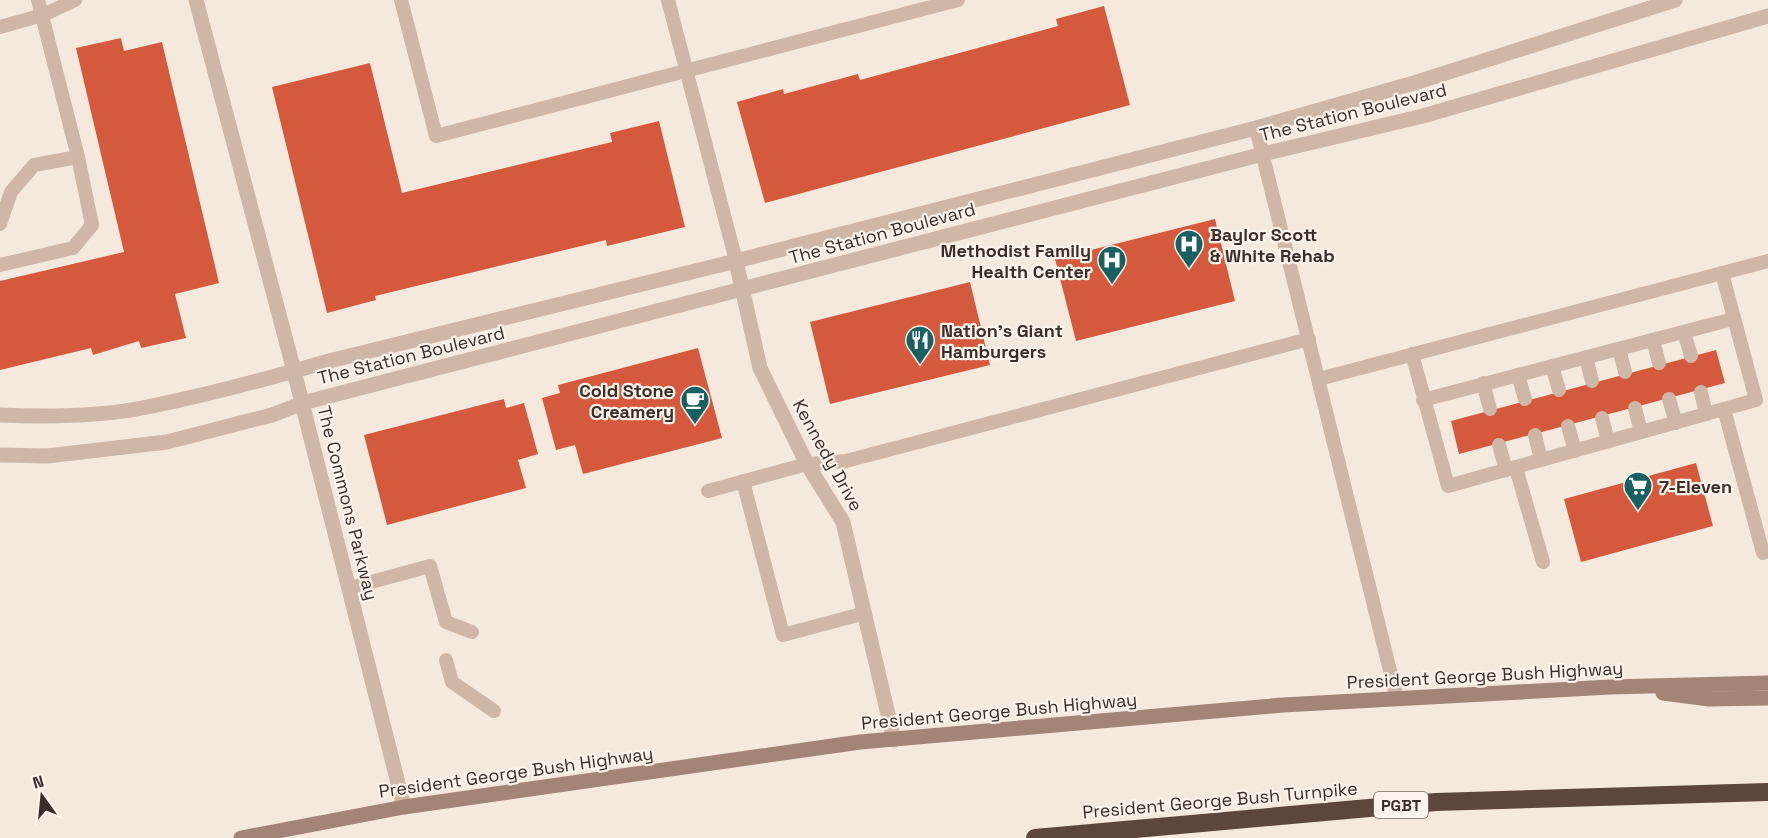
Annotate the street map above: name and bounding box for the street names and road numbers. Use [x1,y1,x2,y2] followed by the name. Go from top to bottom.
[1257,78,1449,146] street label: The Station Boulevard
[786,197,978,269] street label: The Station Boulevard
[315,321,507,389] street label: The Station Boulevard
[788,395,868,515] street label: Kennedy Drive
[313,403,383,603] street label: The Commons Parkway
[1346,656,1624,694] street label: President George Bush Highway
[860,687,1138,735] street label: President George Bush Highway
[377,741,655,803] street label: President George Bush Highway
[1081,777,1359,823] street label: President George Bush Turnpike
[1374,792,1428,818] road number: PGBT

